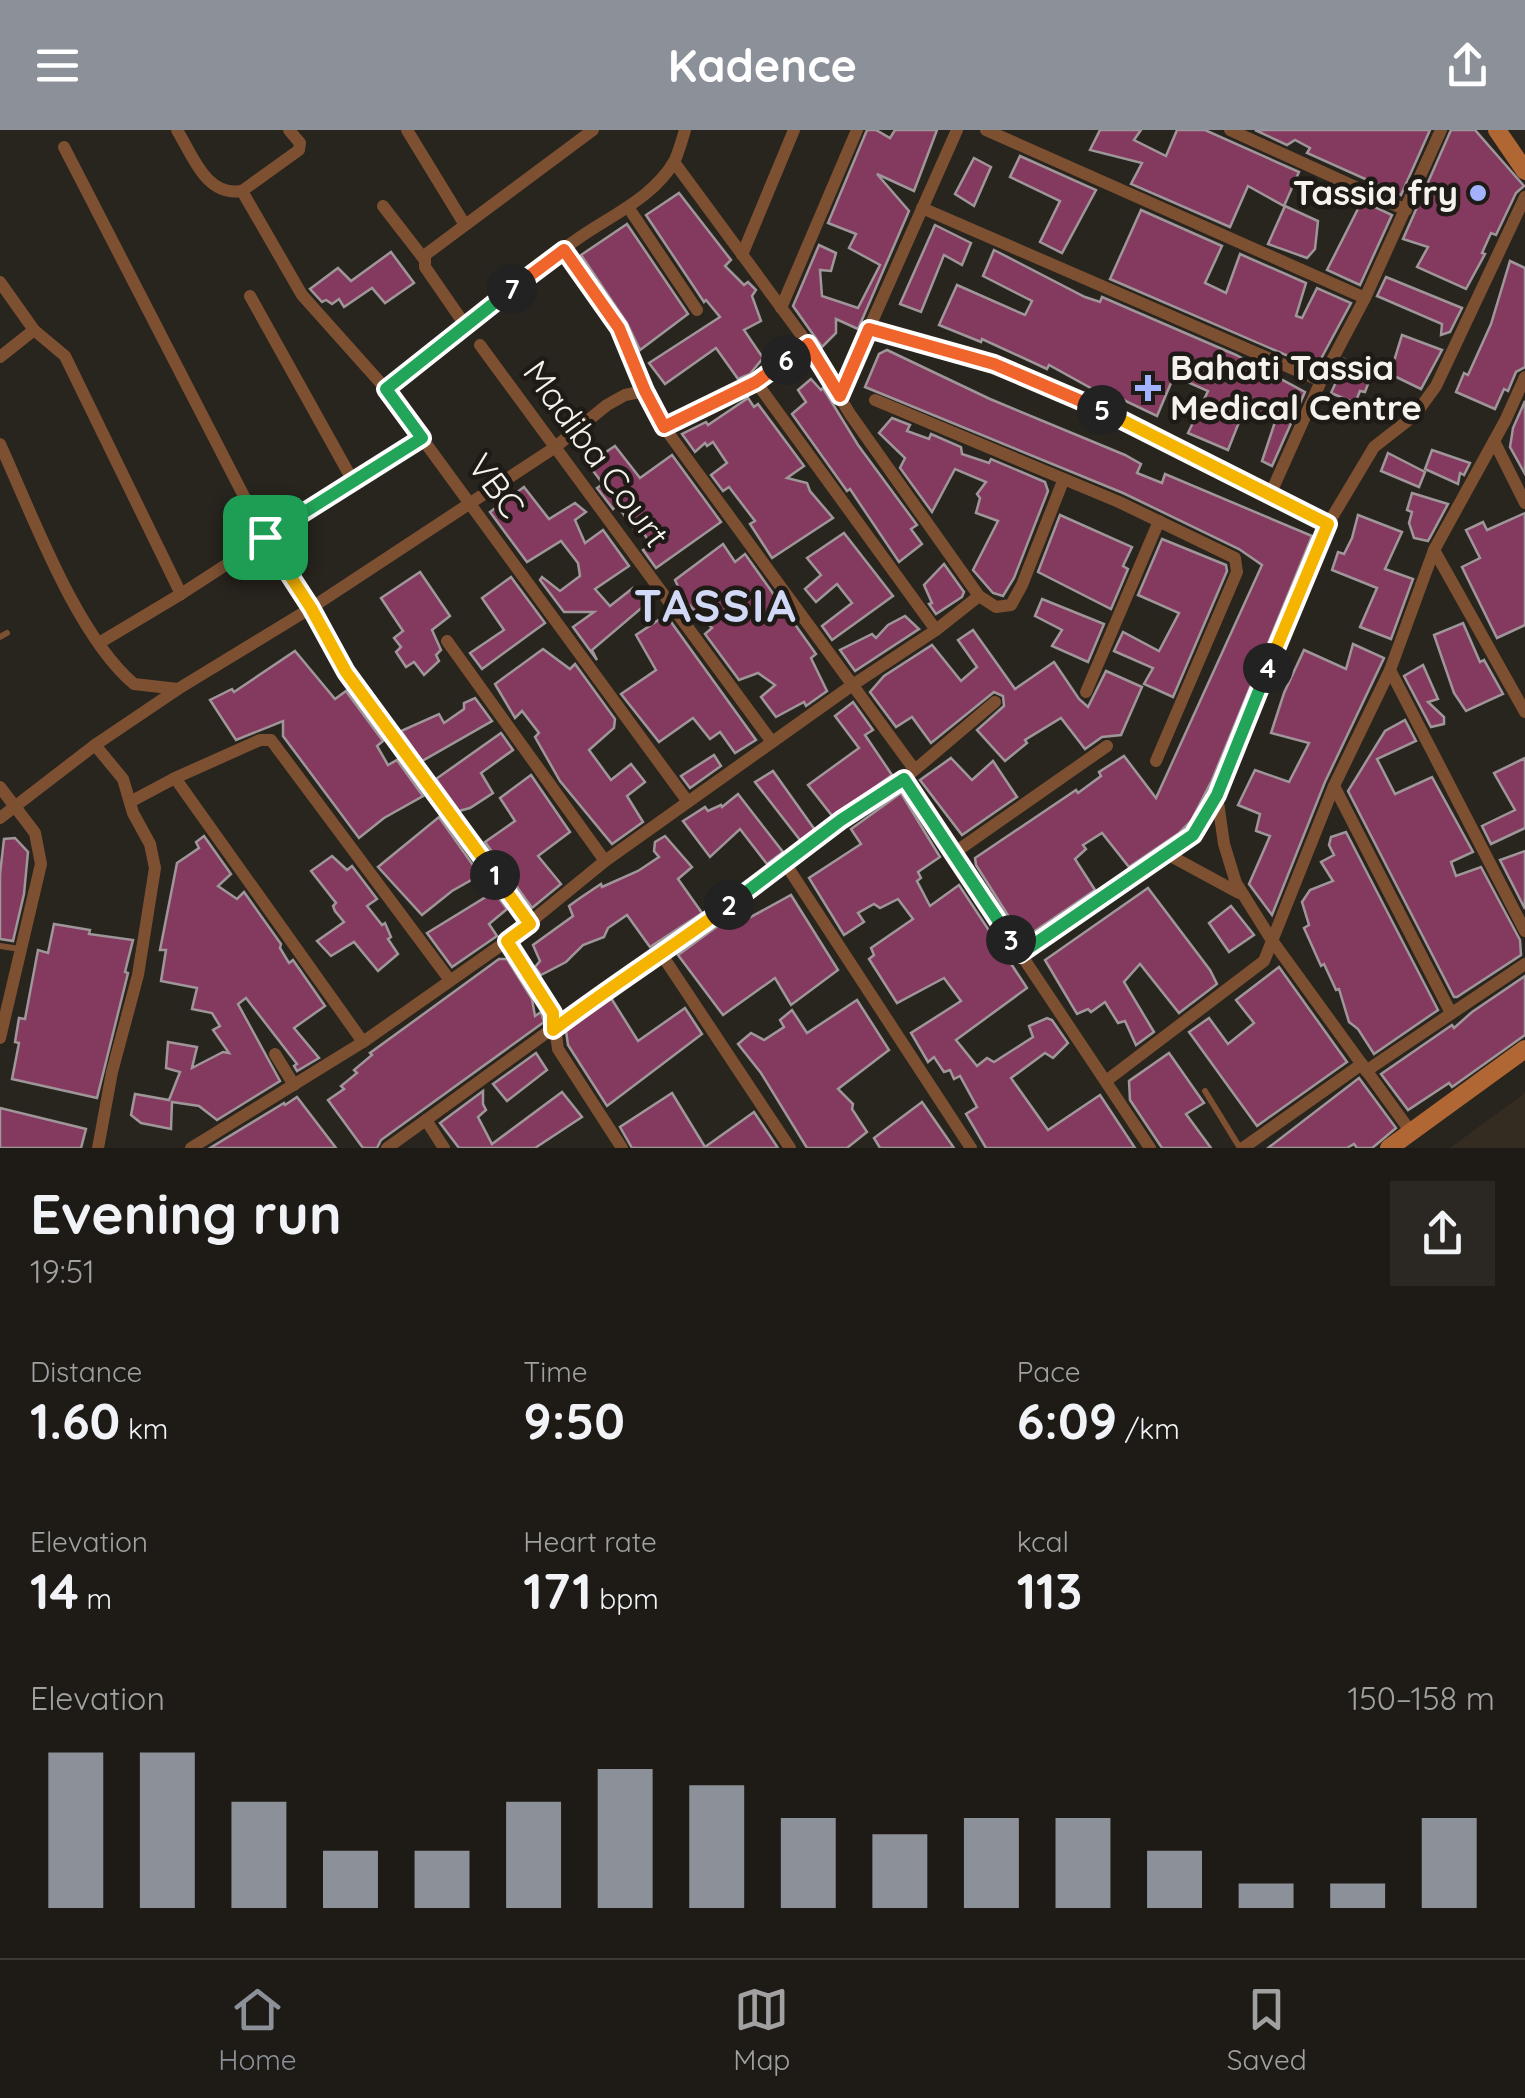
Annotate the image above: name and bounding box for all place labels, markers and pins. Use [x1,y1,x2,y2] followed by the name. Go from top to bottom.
[1293,170,1458,214] place label: Tassia fry
[1467,182,1489,204] marker: Tassia fry
[487,264,537,314] pin: 7
[761,335,811,385] pin: 6
[1170,345,1422,429] place label: Bahati Tassia Medical Centre
[1135,375,1161,401] marker: Bahati Tassia Medical Centre
[1077,385,1127,435] pin: 5
[223,495,308,580] pin
[1243,643,1293,693] pin: 4
[470,850,520,900] pin: 1
[704,880,754,930] pin: 2
[986,915,1036,965] pin: 3

